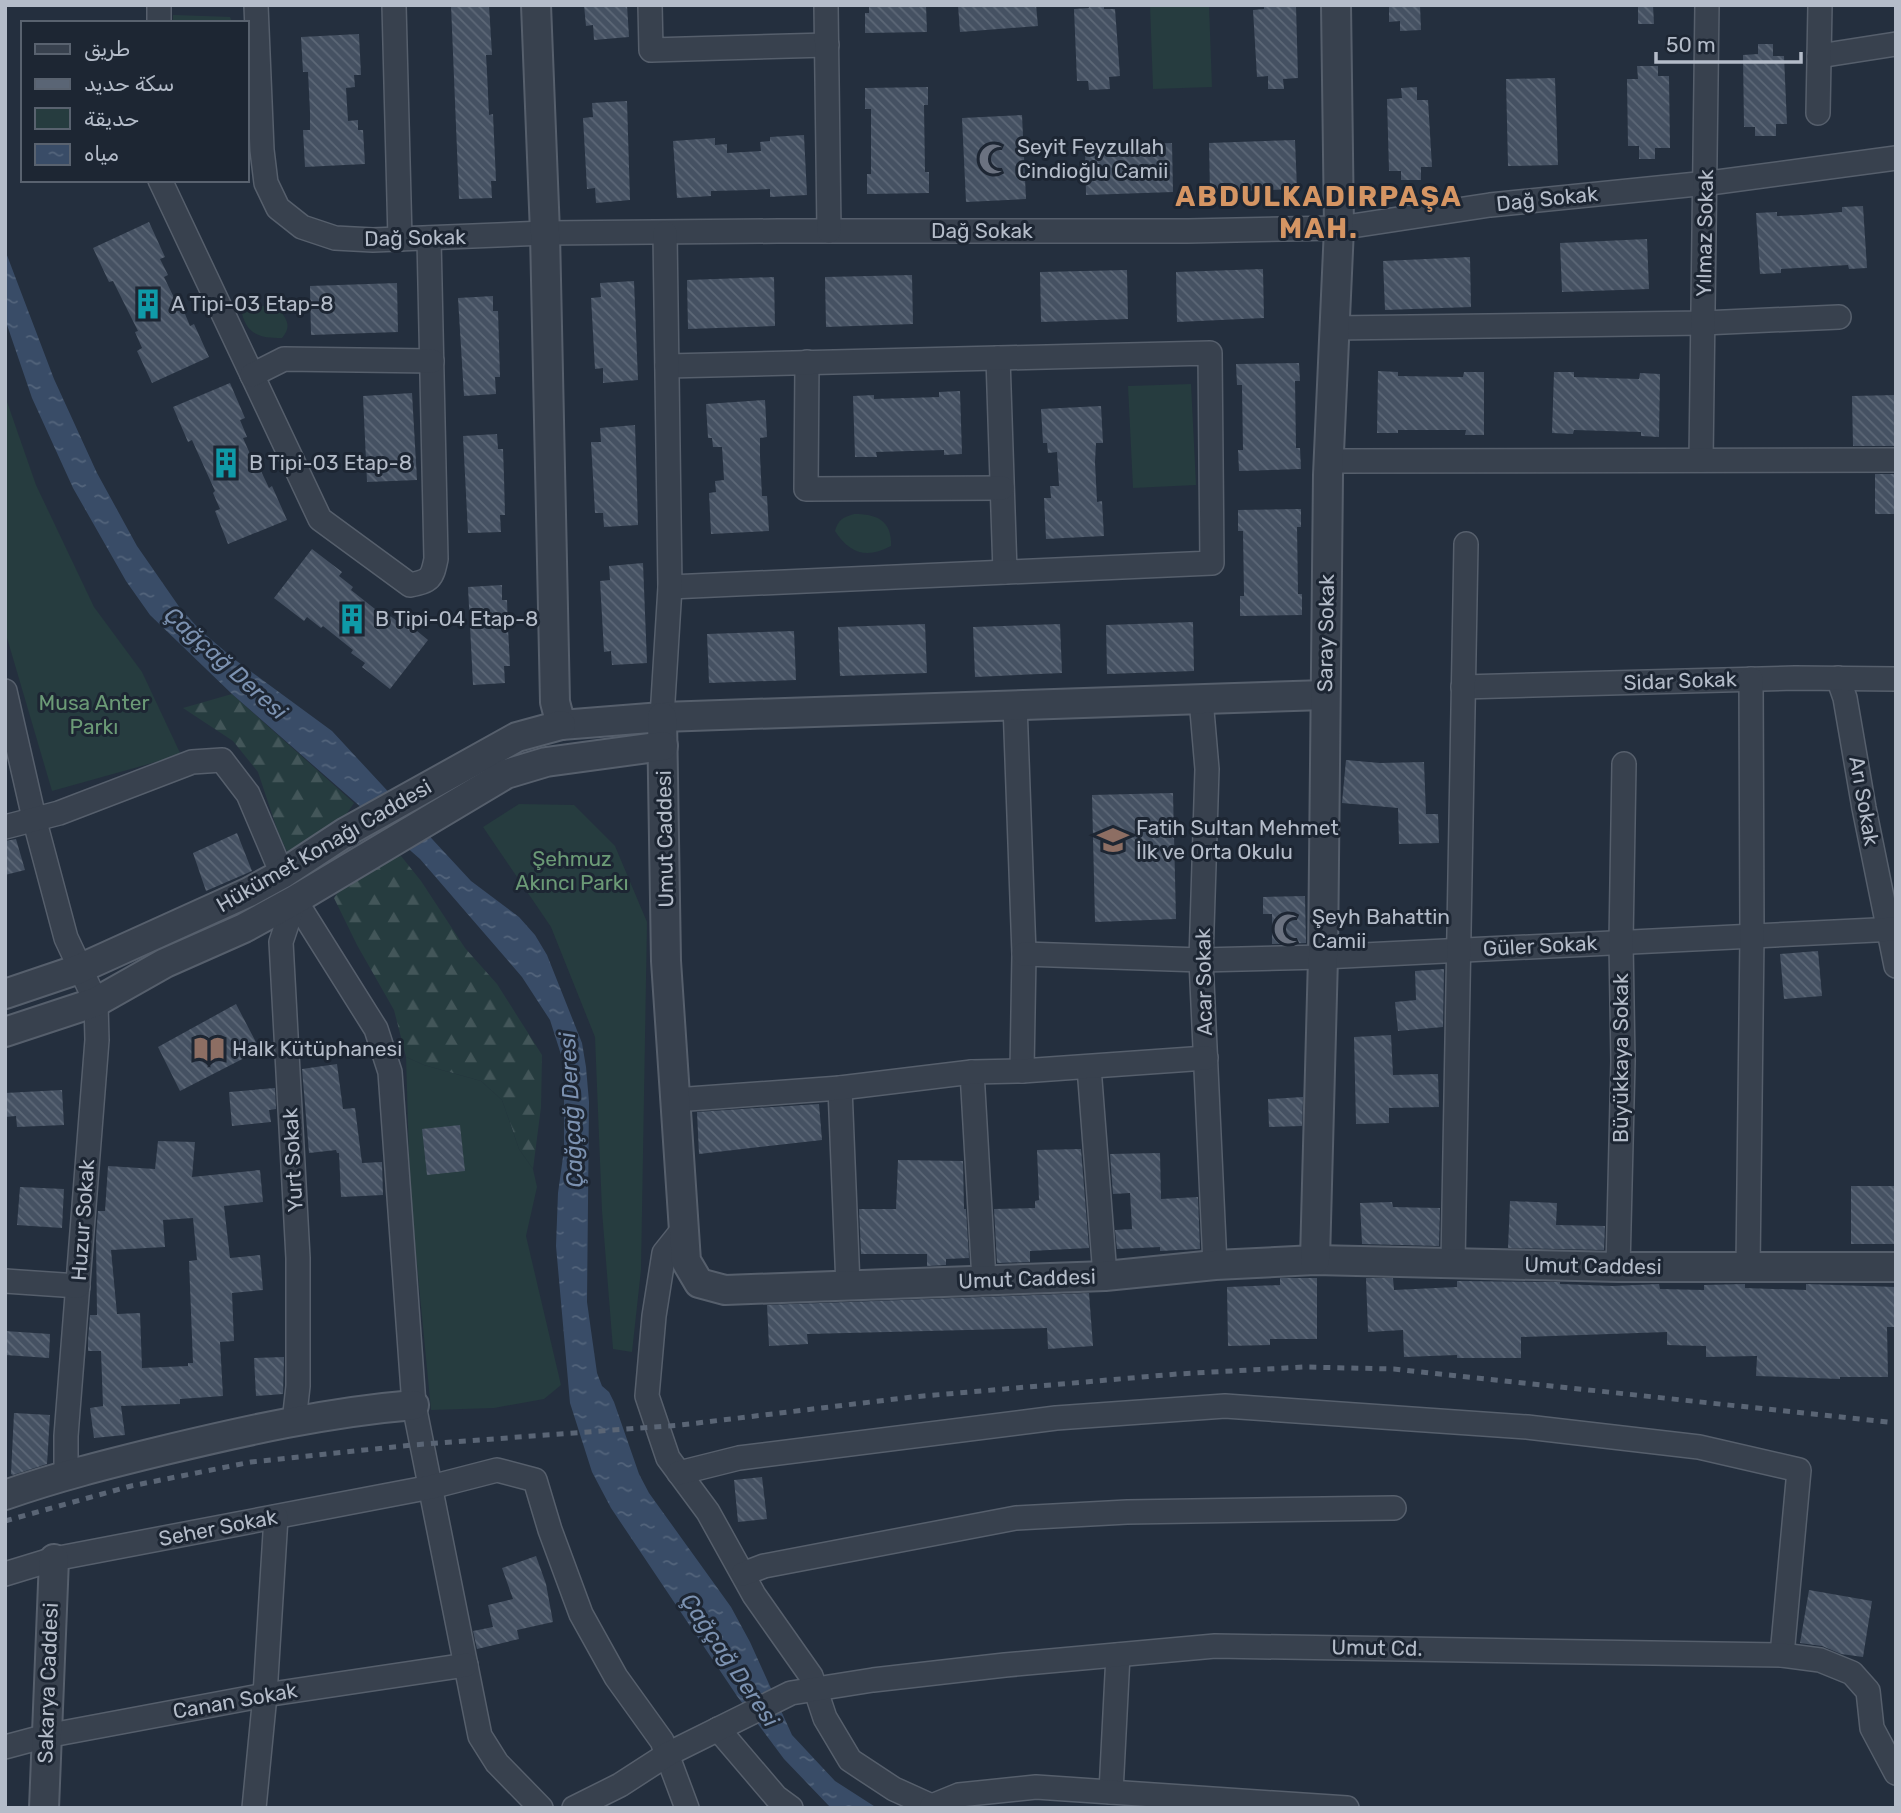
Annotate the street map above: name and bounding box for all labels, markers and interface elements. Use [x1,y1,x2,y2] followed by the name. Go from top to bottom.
[21,21,248,182] legend
[1656,21,1801,65] scale bar
[1666,32,1716,57] text: 50 m
[84,36,130,61] text: طريق
[84,71,174,96] text: سكة حديد
[84,106,139,131] text: حديقة
[1017,134,1168,183] place label: Seyit Feyzullah Cindioğlu Camii
[84,141,119,166] text: مياه
[977,142,1011,176] mosque icon: Seyit Feyzullah Cindioğlu Camii
[1691,169,1718,297] street label: Yılmaz Sokak
[1175,180,1463,245] district label: ABDULKADIRPAŞA MAH.
[1495,181,1599,216] street label: Dağ Sokak
[931,218,1033,243] street label: Dağ Sokak
[364,224,466,251] street label: Dağ Sokak
[131,287,165,321] building icon: A Tipi-03 Etap-8
[171,291,334,316] place label: A Tipi-03 Etap-8
[209,446,243,480] building icon: B Tipi-03 Etap-8
[249,450,412,475] place label: B Tipi-03 Etap-8
[1312,574,1339,692] street label: Saray Sokak
[159,601,294,726] water label: Çağçağ Deresi
[335,602,369,636] building icon: B Tipi-04 Etap-8
[375,606,538,631] place label: B Tipi-04 Etap-8
[1623,666,1737,695] street label: Sidar Sokak
[39,690,149,739] park label: Musa Anter Parkı
[1844,754,1885,848] street label: Arı Sokak
[651,770,678,908] street label: Umut Caddesi
[212,774,436,917] street label: Hükümet Konağı Caddesi
[1136,815,1339,864] place label: Fatih Sultan Mehmet İlk ve Orta Okulu
[1096,823,1130,857] school or university icon: Fatih Sultan Mehmet İlk ve Orta Okulu
[515,846,629,895] park label: Şehmuz Akıncı Parkı
[1312,904,1450,953] place label: Şeyh Bahattin Camii
[1272,912,1306,946] mosque icon: Şeyh Bahattin Camii
[1190,928,1217,1036] street label: Acar Sokak
[1482,930,1598,961] street label: Güler Sokak
[1608,973,1633,1143] street label: Büyükkaya Sokak
[553,1030,589,1188] water label: Çağçağ Deresi
[192,1032,226,1066] library icon: Halk Kütüphanesi
[232,1036,402,1061] place label: Halk Kütüphanesi
[277,1107,308,1213] street label: Yurt Sokak
[66,1158,99,1282] street label: Huzur Sokak
[1524,1252,1662,1279] street label: Umut Caddesi
[958,1264,1096,1293] street label: Umut Caddesi
[157,1504,279,1551] street label: Seher Sokak
[675,1588,786,1733] water label: Çağçağ Deresi
[32,1602,63,1764] street label: Sakarya Caddesi
[1331,1634,1423,1661] street label: Umut Cd.
[171,1677,299,1724] street label: Canan Sokak

